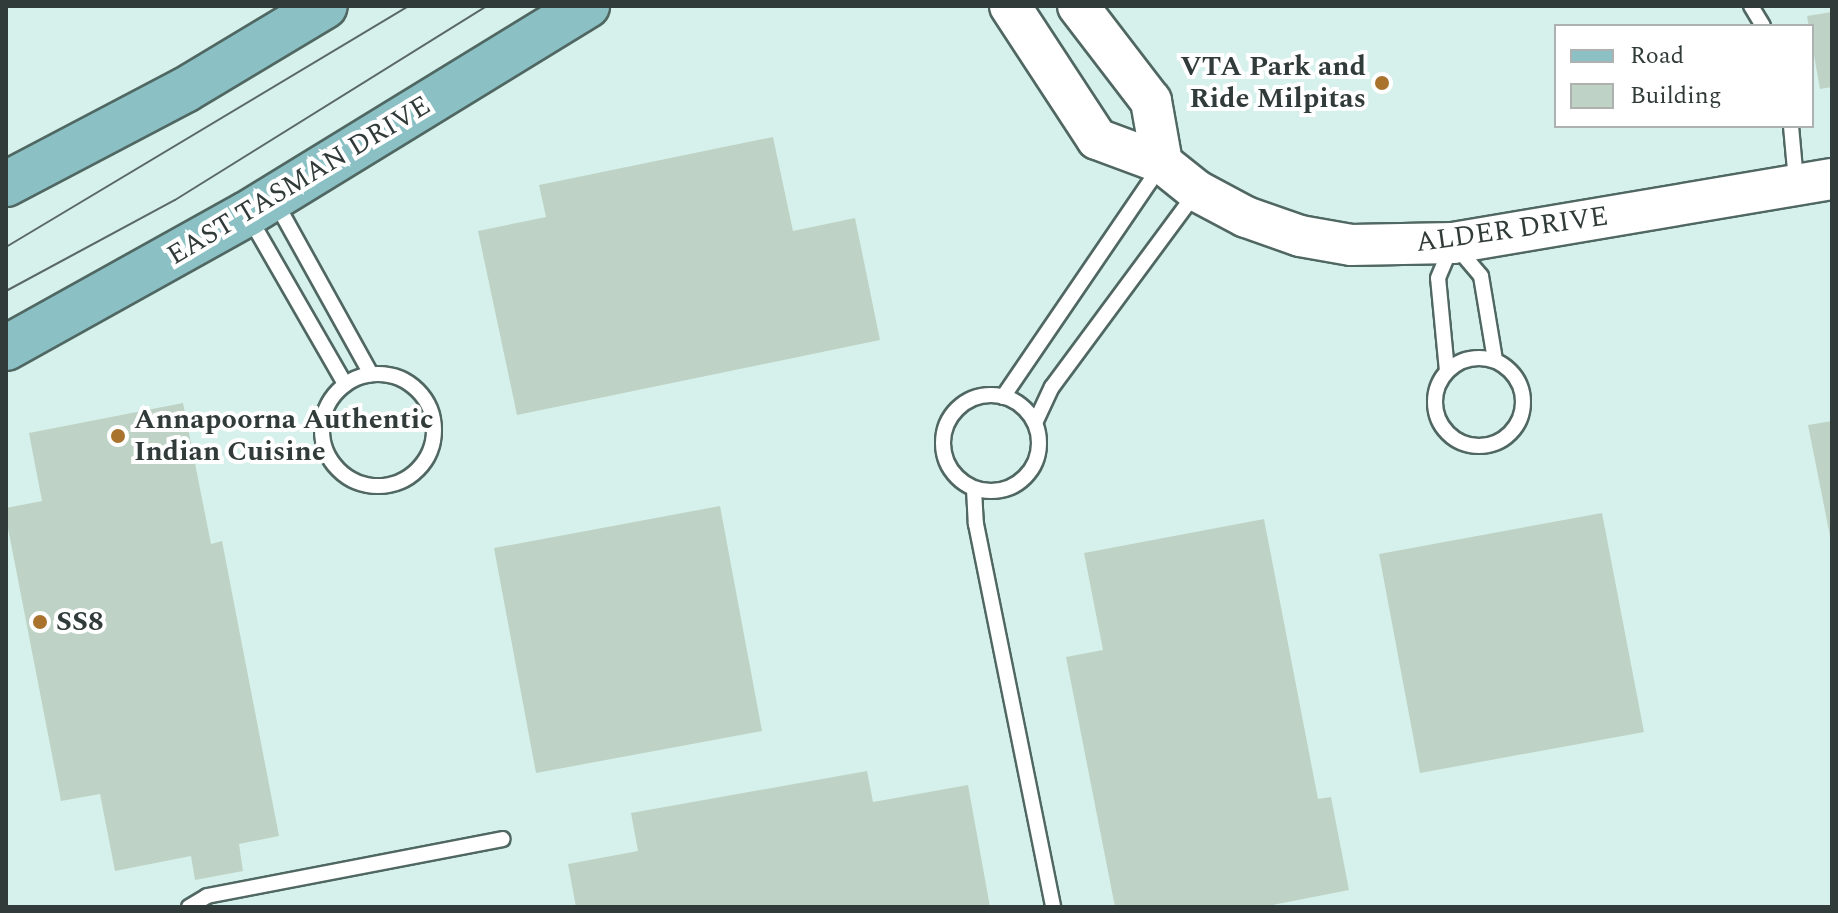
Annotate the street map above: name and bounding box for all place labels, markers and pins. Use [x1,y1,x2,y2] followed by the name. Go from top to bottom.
[1180,50,1366,116] place label: VTA Park and Ride Milpitas
[1373,74,1391,92] marker: VTA Park and Ride Milpitas
[134,403,434,469] place label: Annapoorna Authentic Indian Cuisine
[109,427,127,445] marker: Annapoorna Authentic Indian Cuisine
[56,605,104,639] place label: SS8
[31,613,49,631] marker: SS8

